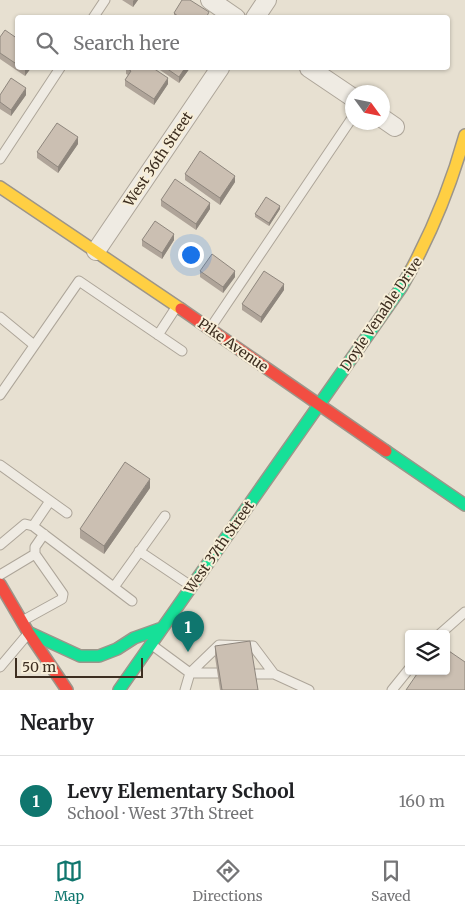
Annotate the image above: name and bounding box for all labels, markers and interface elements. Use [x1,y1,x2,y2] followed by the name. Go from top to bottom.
[15,15,450,70] search box
[33,29,61,57] icon: search
[73,31,180,55] text: Search here
[345,85,390,130] north arrow
[119,108,197,211] street label: West 36th Street
[178,242,204,268] your location
[336,254,426,374] street label: Doyle Venable Drive
[194,314,272,376] street label: Pike Avenue
[180,496,258,598] street label: West 37th Street
[172,611,204,652] pin: 1
[405,630,450,675] map controls
[405,630,450,675] button: layers
[15,655,142,678] scale bar
[22,658,56,676] text: 50 m
[20,709,94,736] text: Nearby
[67,779,295,803] text: Levy Elementary School
[32,791,40,811] text: 1
[399,791,445,811] text: 160 m
[67,803,254,823] text: School · West 37th Street
[54,857,84,905] tab: Map
[193,857,263,905] tab: Directions
[371,857,411,905] tab: Saved

